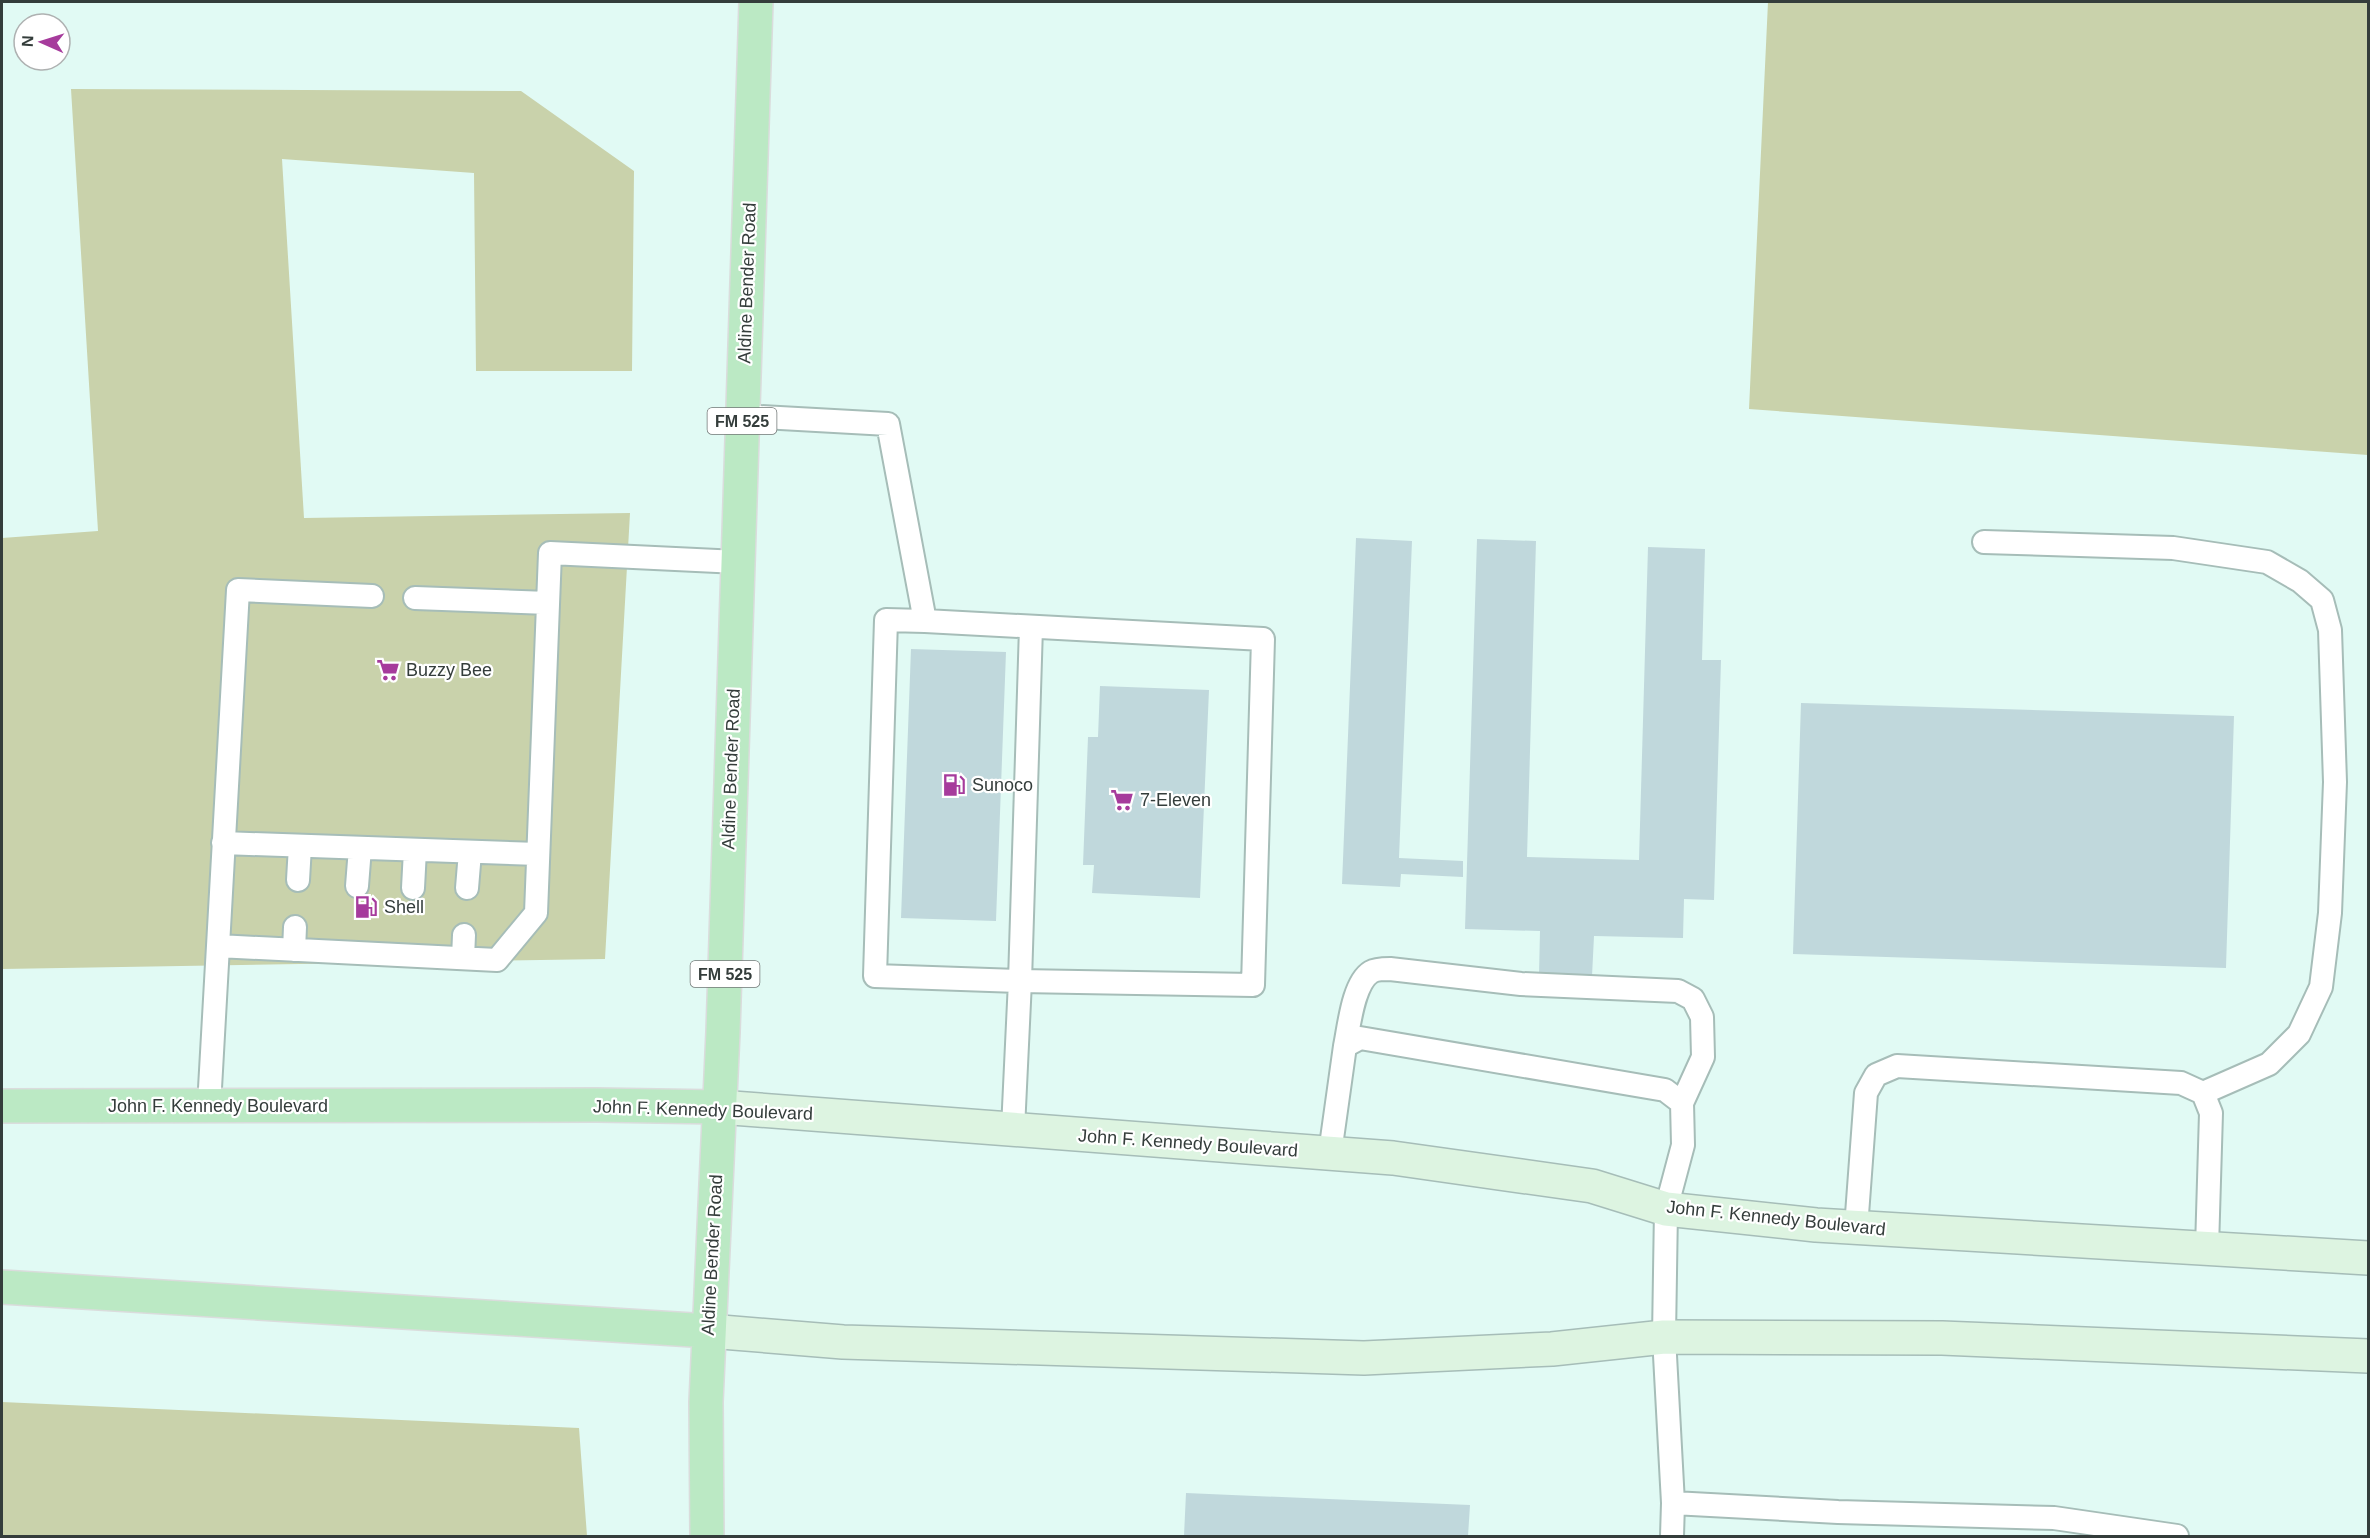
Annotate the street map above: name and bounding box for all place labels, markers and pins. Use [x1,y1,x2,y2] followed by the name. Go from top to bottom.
[375,657,401,683] supermarket icon: Buzzy Bee
[406,660,492,680] place label: Buzzy Bee
[941,772,967,798] fuel station icon: Sunoco
[972,775,1033,795] place label: Sunoco
[1109,787,1135,813] supermarket icon: 7-Eleven
[1140,790,1211,810] place label: 7-Eleven
[353,894,379,920] fuel station icon: Shell
[384,897,424,917] place label: Shell

